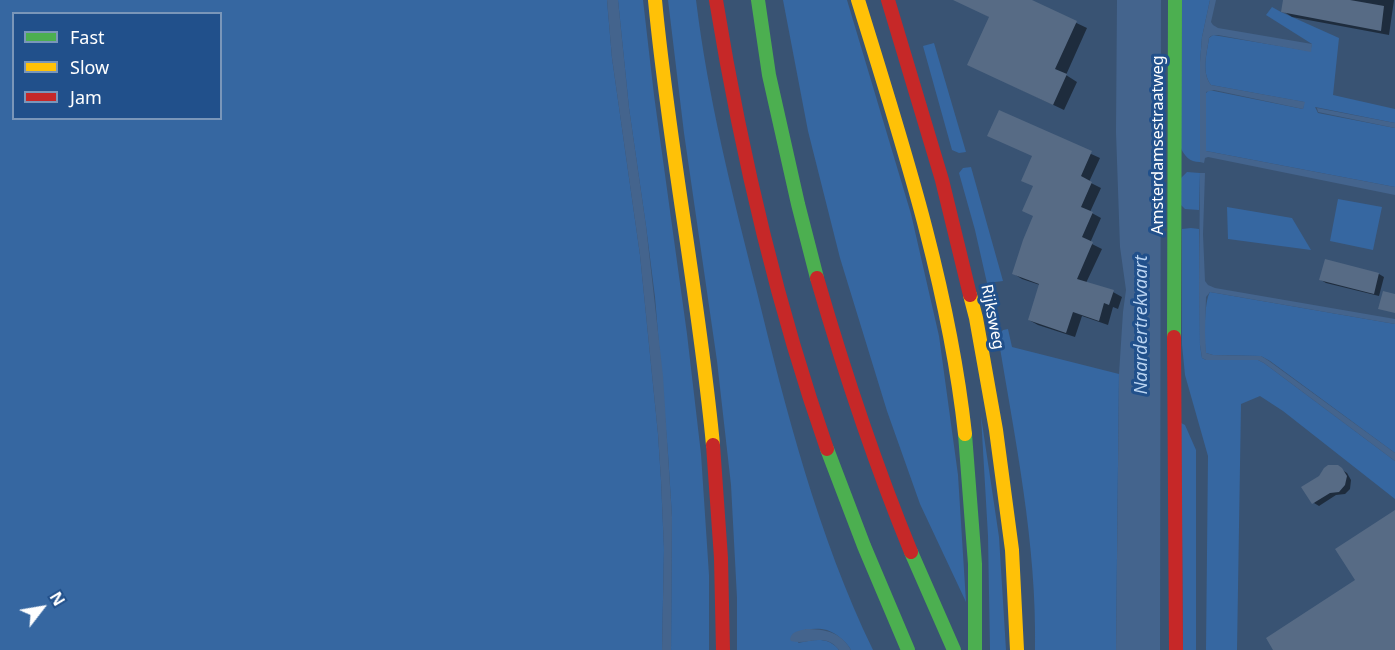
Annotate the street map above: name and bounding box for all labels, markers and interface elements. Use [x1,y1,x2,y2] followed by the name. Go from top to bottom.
[12,12,222,120] legend
[70,25,105,49] text: Fast
[70,55,109,79] text: Slow
[1148,55,1168,235] street label: Amsterdamsestraatweg
[70,85,102,109] text: Jam
[1131,255,1153,395] water label: Naardertrekvaart
[976,283,1008,351] street label: Rijksweg
[12,578,72,638] north arrow
[45,587,70,610] text: N

